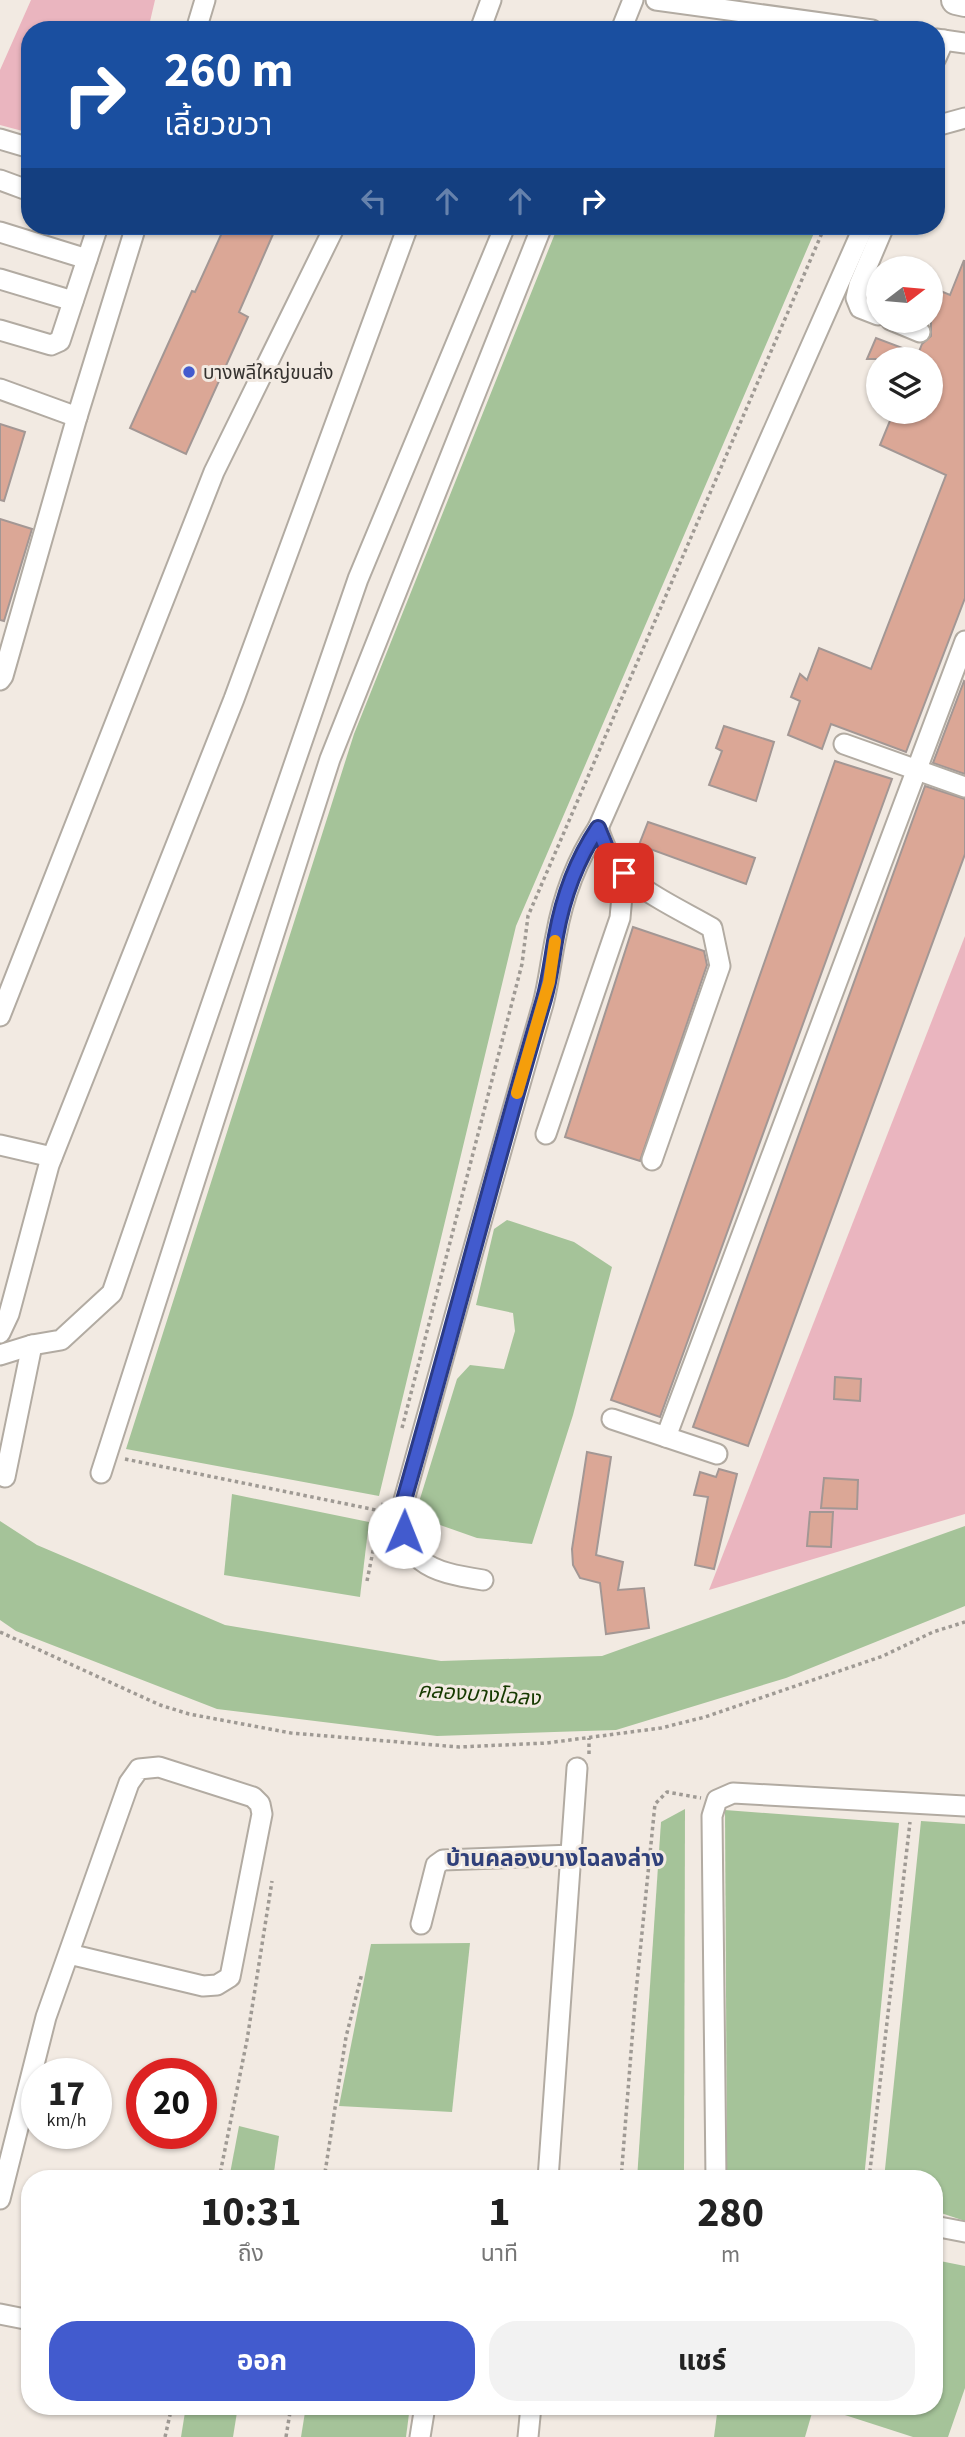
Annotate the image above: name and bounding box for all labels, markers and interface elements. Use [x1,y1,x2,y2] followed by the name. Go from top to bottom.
[164,36,293,106] text: 260 m
[49,49,140,140] icon: right
[164,102,272,148] text: เลี้ยวขวา
[355,182,393,220] icon: left
[428,182,466,220] icon: ahead
[501,182,539,220] icon: ahead
[574,182,612,220] icon: right
[866,256,943,332] north arrow
[866,256,943,424] map controls
[866,347,943,424] button: layers
[203,360,333,387] place label: บางพลีใหญ่ขนส่ง
[181,364,197,380] marker: บางพลีใหญ่ขนส่ง
[594,843,654,903] pin
[605,854,643,892] icon: arrive
[367,1495,441,1569] position arrow
[417,1675,543,1713] water label: คลองบางโฉลง
[446,1842,664,1875] district label: บ้านคลองบางโฉลงล่าง
[126,2058,217,2149] speed limit sign: 20
[48,2069,85,2119] text: 17
[47,2108,86,2133] text: km/h
[200,2182,301,2242] text: 10:31
[488,2182,510,2242] text: 1
[697,2183,764,2243] text: 280
[238,2237,264,2270] text: ถึง
[481,2237,518,2270] text: นาที
[721,2238,740,2271] text: m
[49,2321,475,2401] button: ออก
[489,2321,915,2401] button: แชร์

